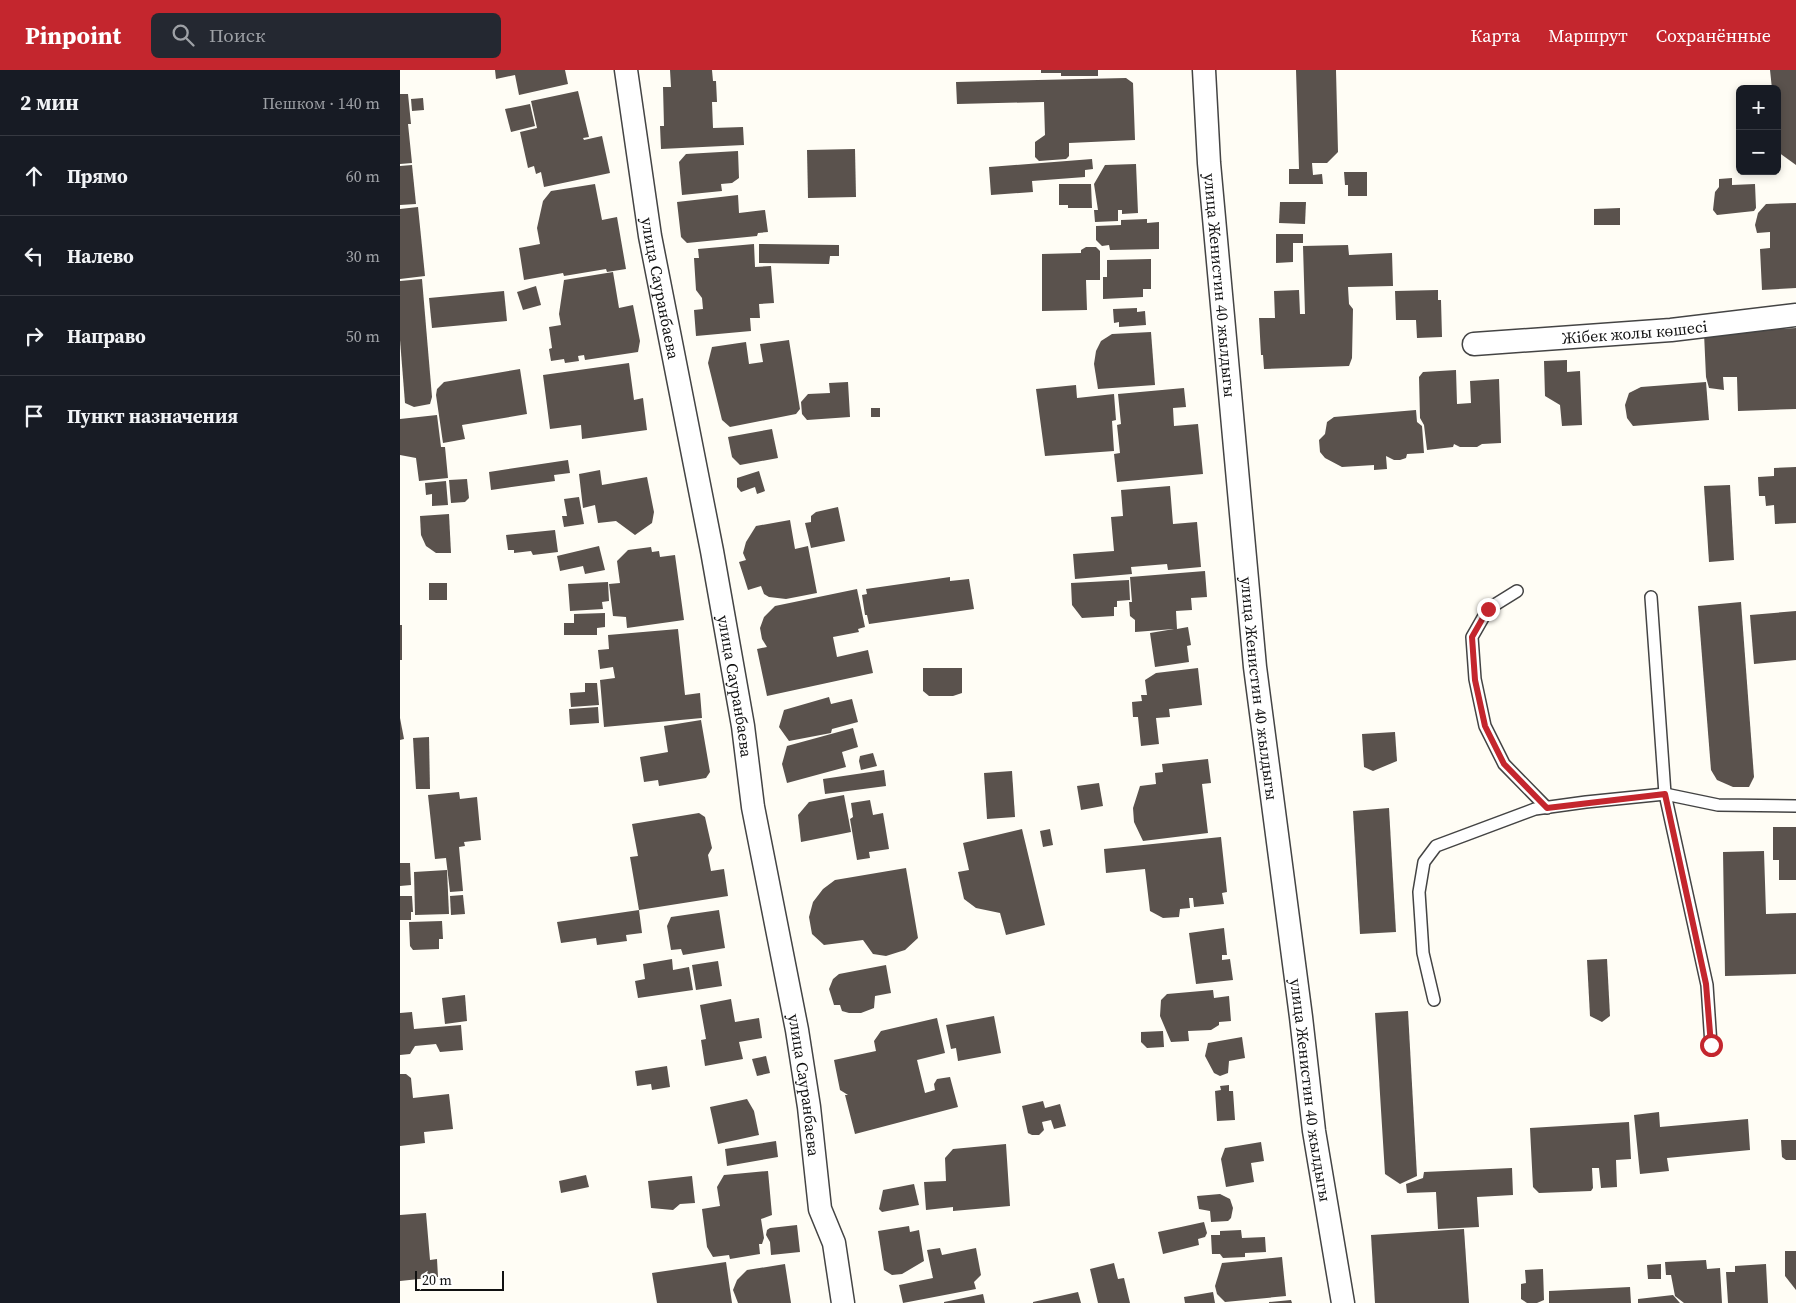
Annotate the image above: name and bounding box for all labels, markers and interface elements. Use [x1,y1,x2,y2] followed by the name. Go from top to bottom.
[151,13,501,58] search box
[25,19,121,52] text: Pinpoint
[169,21,197,49] icon: search
[209,22,266,48] text: Поиск
[1471,23,1520,48] text: Карта
[1548,23,1628,48] text: Маршрут
[1656,23,1771,48] text: Сохранённые
[1736,85,1781,175] map controls
[1736,85,1781,130] button: +
[20,88,79,117] text: 2 мин
[262,92,380,114] text: Пешком · 140 m
[1736,130,1781,175] button: −
[20,162,48,190] icon: ahead
[67,163,128,189] text: Прямо
[346,165,380,187] text: 60 m
[1199,172,1241,398] street label: улица Женистин 40 жылдыгы
[636,216,685,362] street label: улица Сауранбаева
[20,242,48,270] icon: left
[67,243,134,269] text: Налево
[346,245,380,267] text: 30 m
[1561,315,1709,349] street label: Жібек жолы көшесі
[20,322,48,350] icon: right
[67,323,146,349] text: Направо
[346,325,380,347] text: 50 m
[20,402,48,430] icon: arrive
[67,403,238,429] text: Пункт назначения
[1236,576,1283,802] street label: улица Женистин 40 жылдыгы
[1477,598,1500,621] route end
[713,613,758,759] street label: улица Сауранбаева
[1285,977,1337,1203] street label: улица Женистин 40 жылдыгы
[783,1012,825,1158] street label: улица Сауранбаева
[1700,1034,1723,1057] route start
[415,1268,504,1291] scale bar
[422,1270,452,1290] text: 20 m

